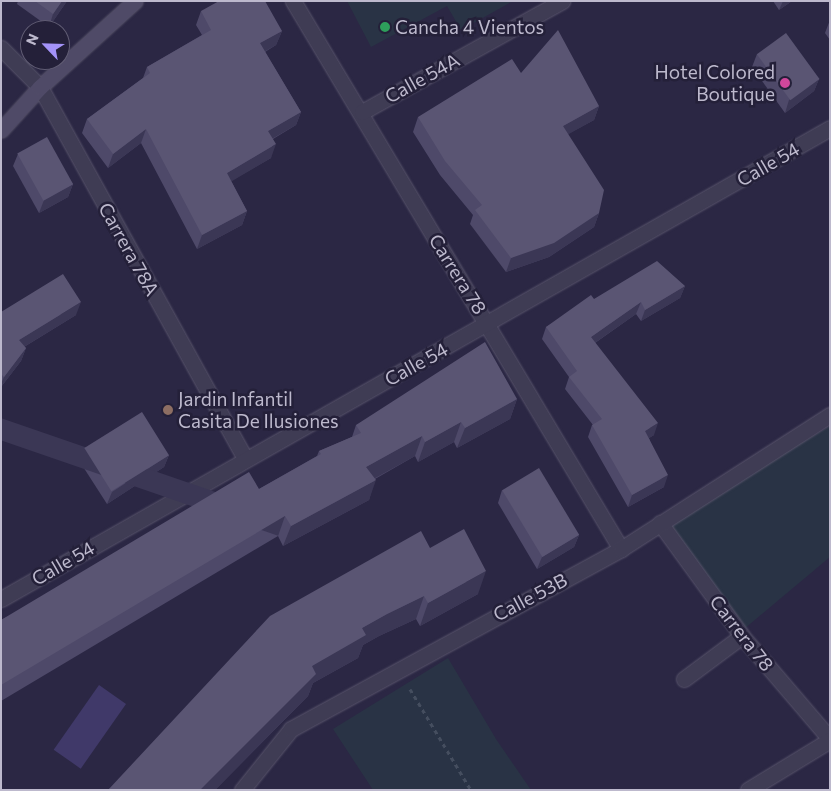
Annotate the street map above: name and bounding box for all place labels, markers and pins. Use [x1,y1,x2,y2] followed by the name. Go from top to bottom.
[395,16,544,38] place label: Cancha 4 Vientos
[379,21,391,33] marker: Cancha 4 Vientos
[655,61,775,105] place label: Hotel Colored Boutique
[779,77,791,89] marker: Hotel Colored Boutique
[178,388,339,432] place label: Jardin Infantil Casita De Ilusiones
[162,404,174,416] marker: Jardin Infantil Casita De Ilusiones

